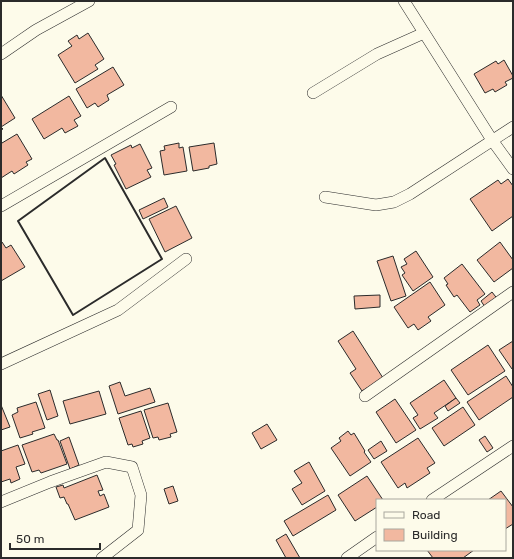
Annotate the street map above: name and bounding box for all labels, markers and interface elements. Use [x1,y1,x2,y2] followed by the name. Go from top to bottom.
[376,499,506,551] legend
[412,508,440,522] text: Road
[10,525,100,551] scale bar
[412,528,458,542] text: Building
[16,532,44,546] text: 50 m

